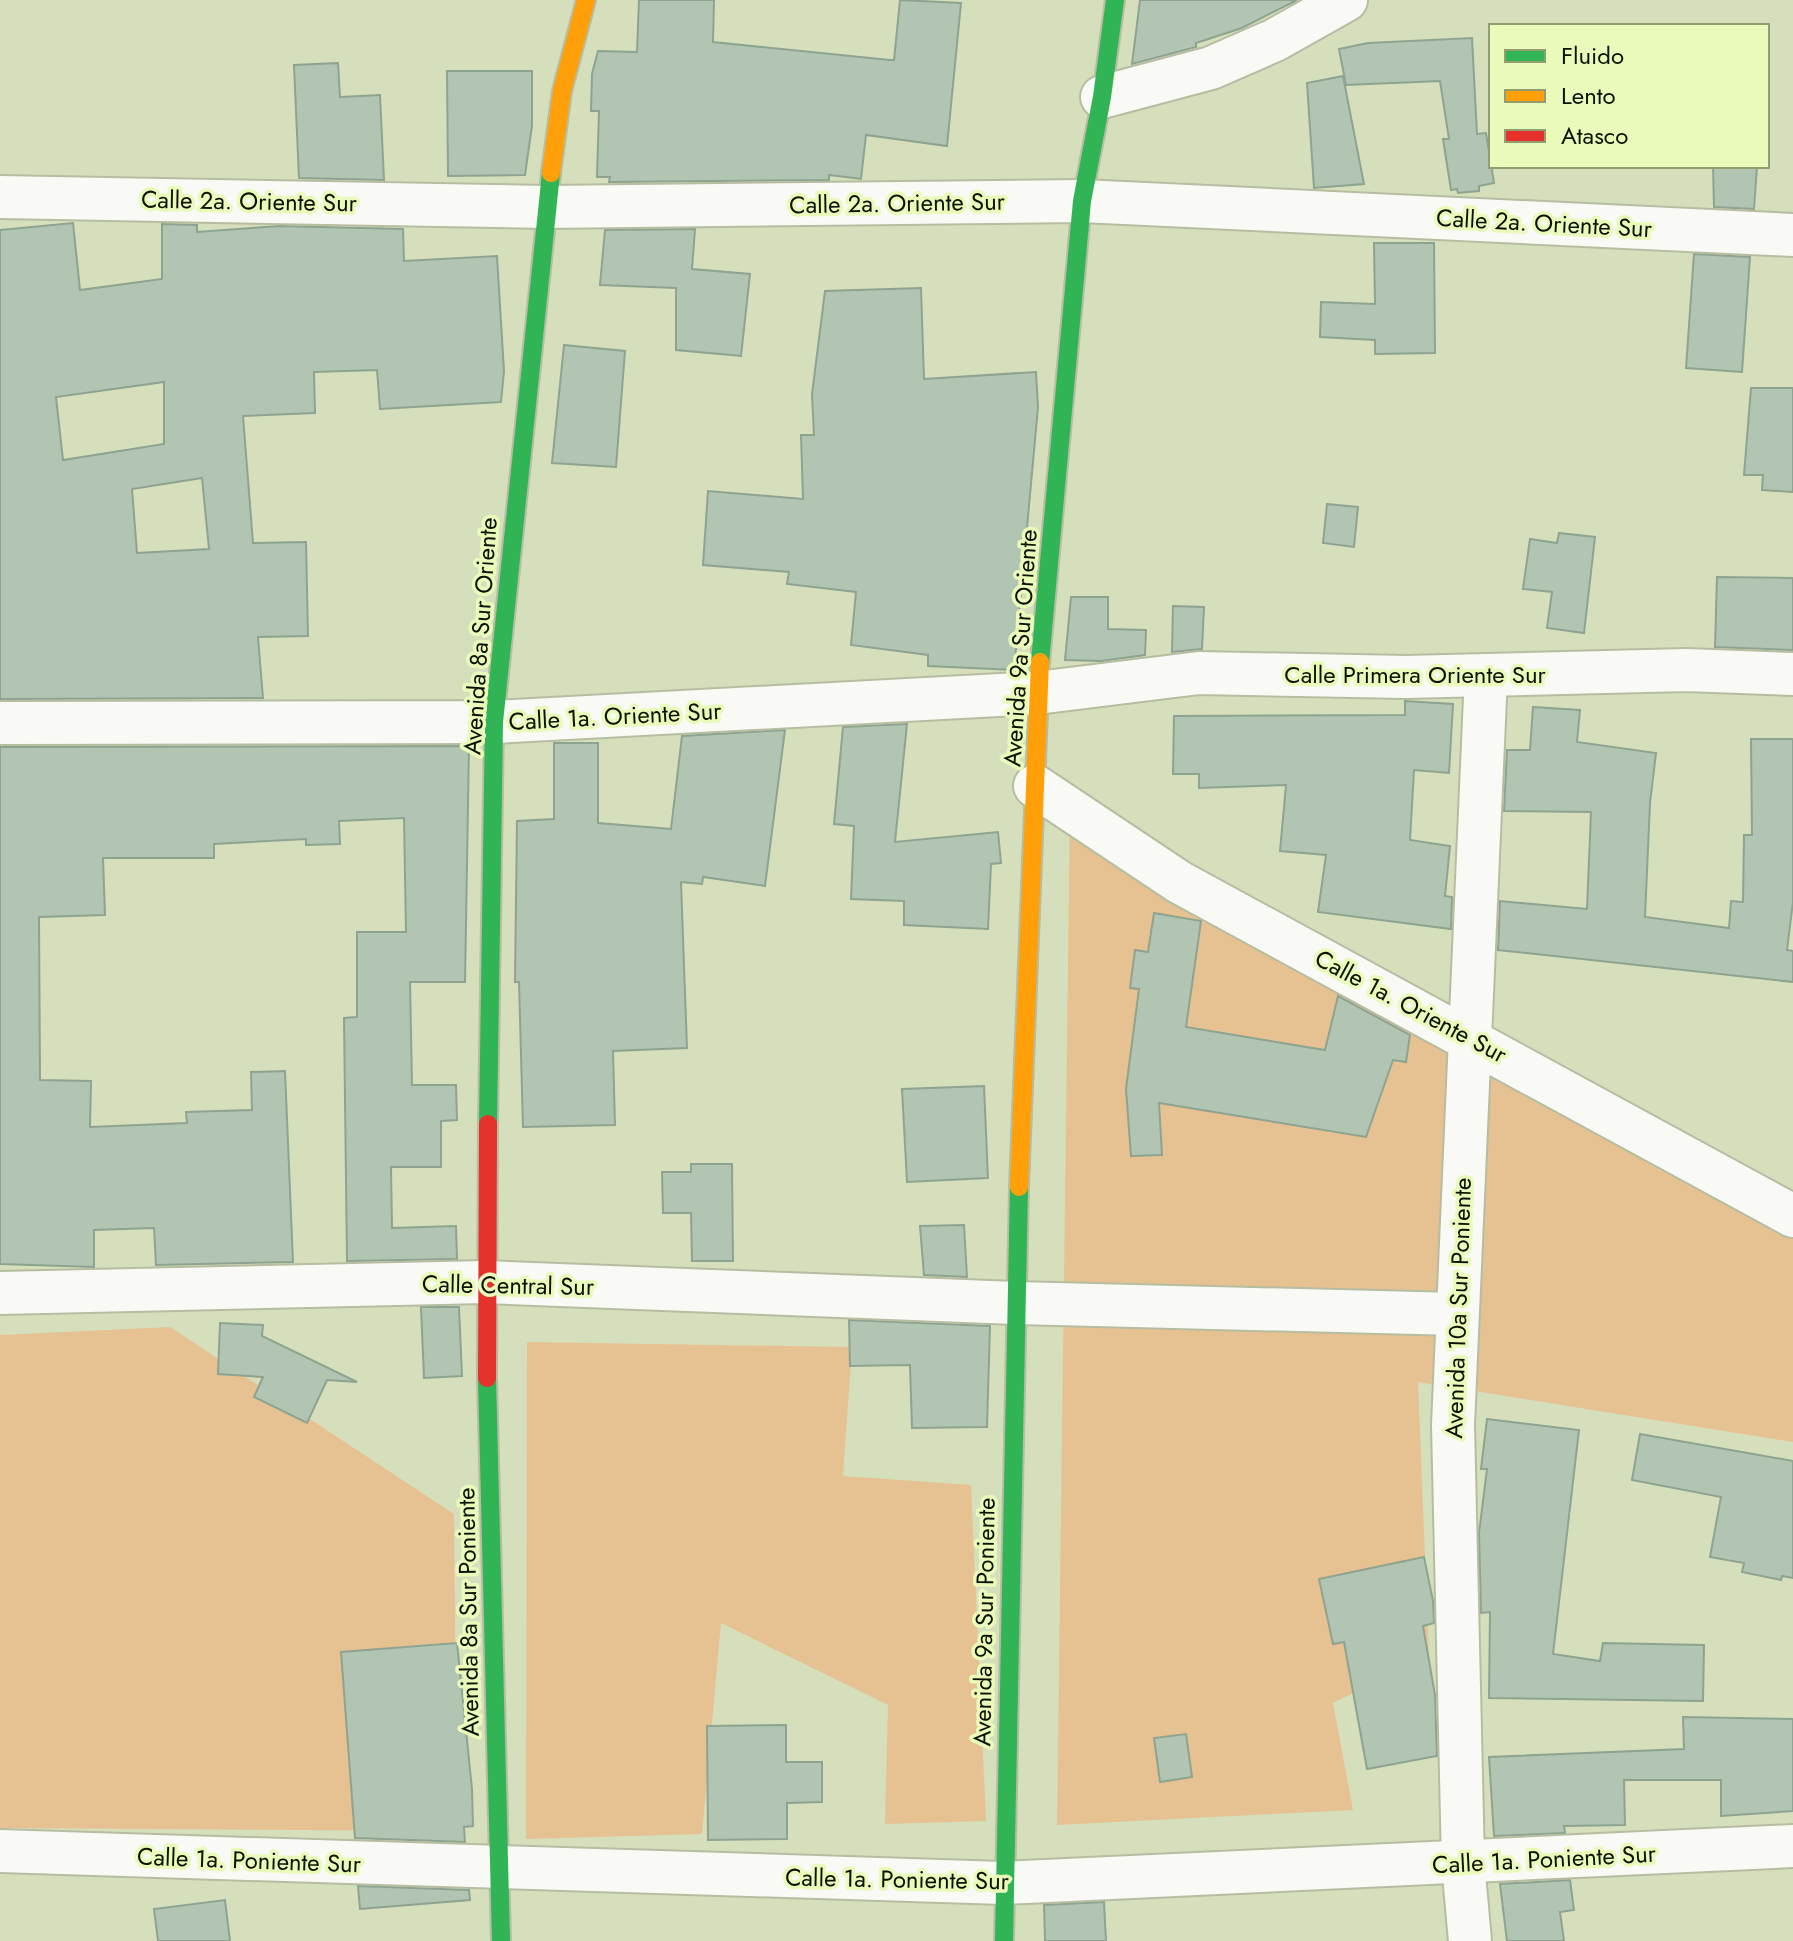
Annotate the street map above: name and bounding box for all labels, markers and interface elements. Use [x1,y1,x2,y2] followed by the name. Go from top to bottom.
[1489,24,1769,168] legend
[1561,38,1624,73] text: Fluido
[1561,78,1616,113] text: Lento
[1561,118,1628,153] text: Atasco
[141,182,358,220] street label: Calle 2a. Oriente Sur
[789,184,1006,222] street label: Calle 2a. Oriente Sur
[1435,200,1653,246] street label: Calle 2a. Oriente Sur
[454,516,506,756] street label: Avenida 8a Sur Oriente
[994,528,1046,768] street label: Avenida 9a Sur Oriente
[1284,657,1547,692] street label: Calle Primera Oriente Sur
[508,693,723,739] street label: Calle 1a. Oriente Sur
[1309,941,1514,1072] street label: Calle 1a. Oriente Sur
[1436,1177,1480,1439] street label: Avenida 10a Sur Poniente
[422,1266,595,1304] street label: Calle Central Sur
[448,1487,488,1737] street label: Avenida 8a Sur Poniente
[964,1497,1004,1747] street label: Avenida 9a Sur Poniente
[1431,1836,1658,1882] street label: Calle 1a. Poniente Sur
[136,1839,362,1881] street label: Calle 1a. Poniente Sur
[785,1860,1010,1898] street label: Calle 1a. Poniente Sur

